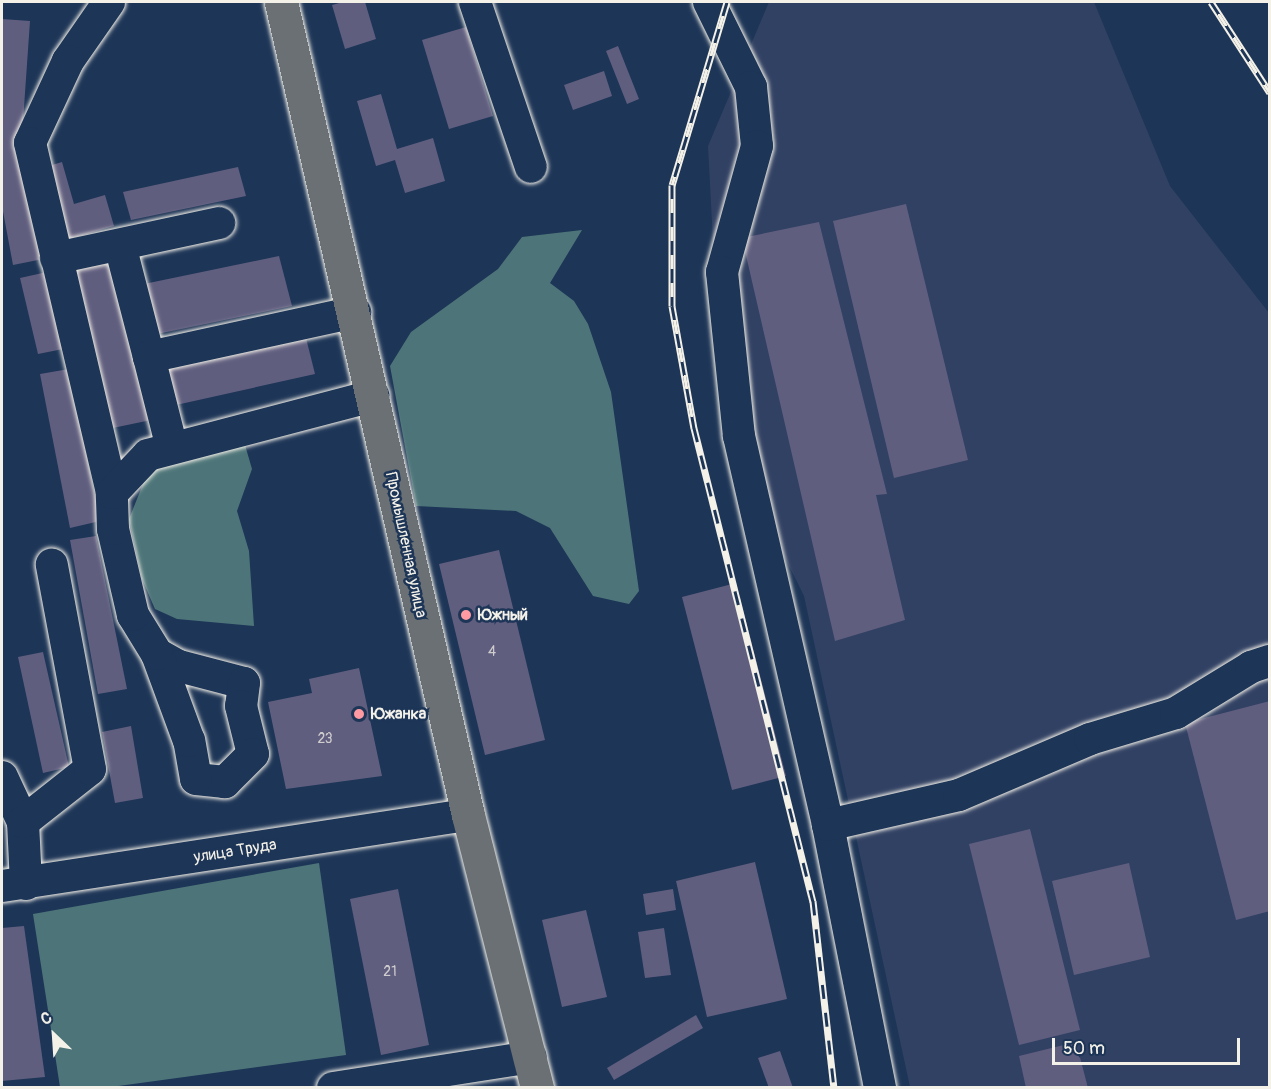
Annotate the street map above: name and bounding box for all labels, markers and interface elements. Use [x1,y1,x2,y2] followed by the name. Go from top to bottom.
[381,470,431,620] street label: Промышленная улица
[478,605,528,625] place label: Южный
[459,608,473,622] marker: Южный
[488,644,496,660] house number: 4
[371,704,426,724] place label: Южанка
[352,707,366,721] marker: Южанка
[317,731,333,747] house number: 23
[192,835,278,867] street label: улица Труда
[383,964,397,980] house number: 21
[24,1005,84,1065] north arrow
[38,1008,55,1030] text: С
[1055,1026,1242,1064] scale bar
[1063,1037,1105,1060] text: 50 m

